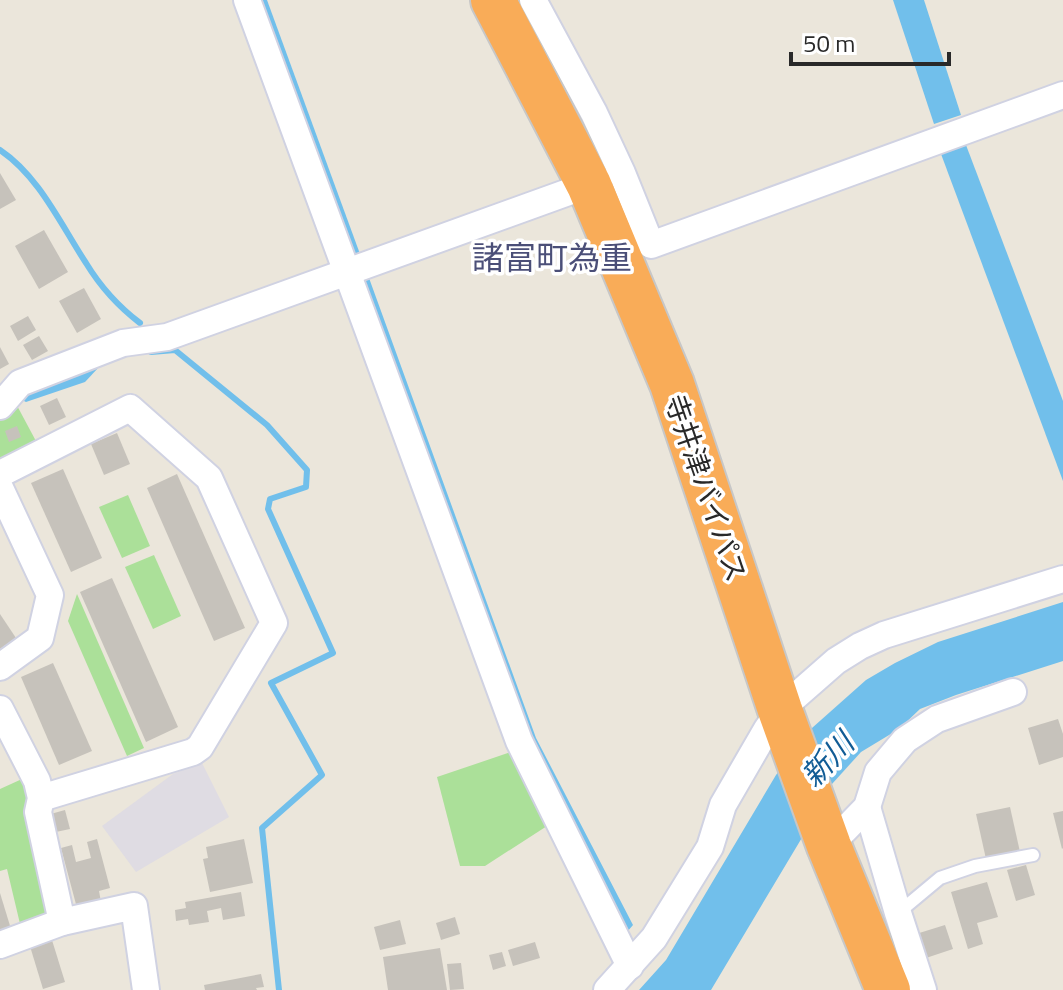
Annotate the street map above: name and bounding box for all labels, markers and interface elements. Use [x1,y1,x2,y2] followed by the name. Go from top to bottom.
[791,16,949,66] scale bar
[803,25,855,61] text: 50 m
[472,233,632,281] district label: 諸富町為重
[654,388,759,587] street label: 寺井津バイパス
[790,719,867,797] water label: 新川

